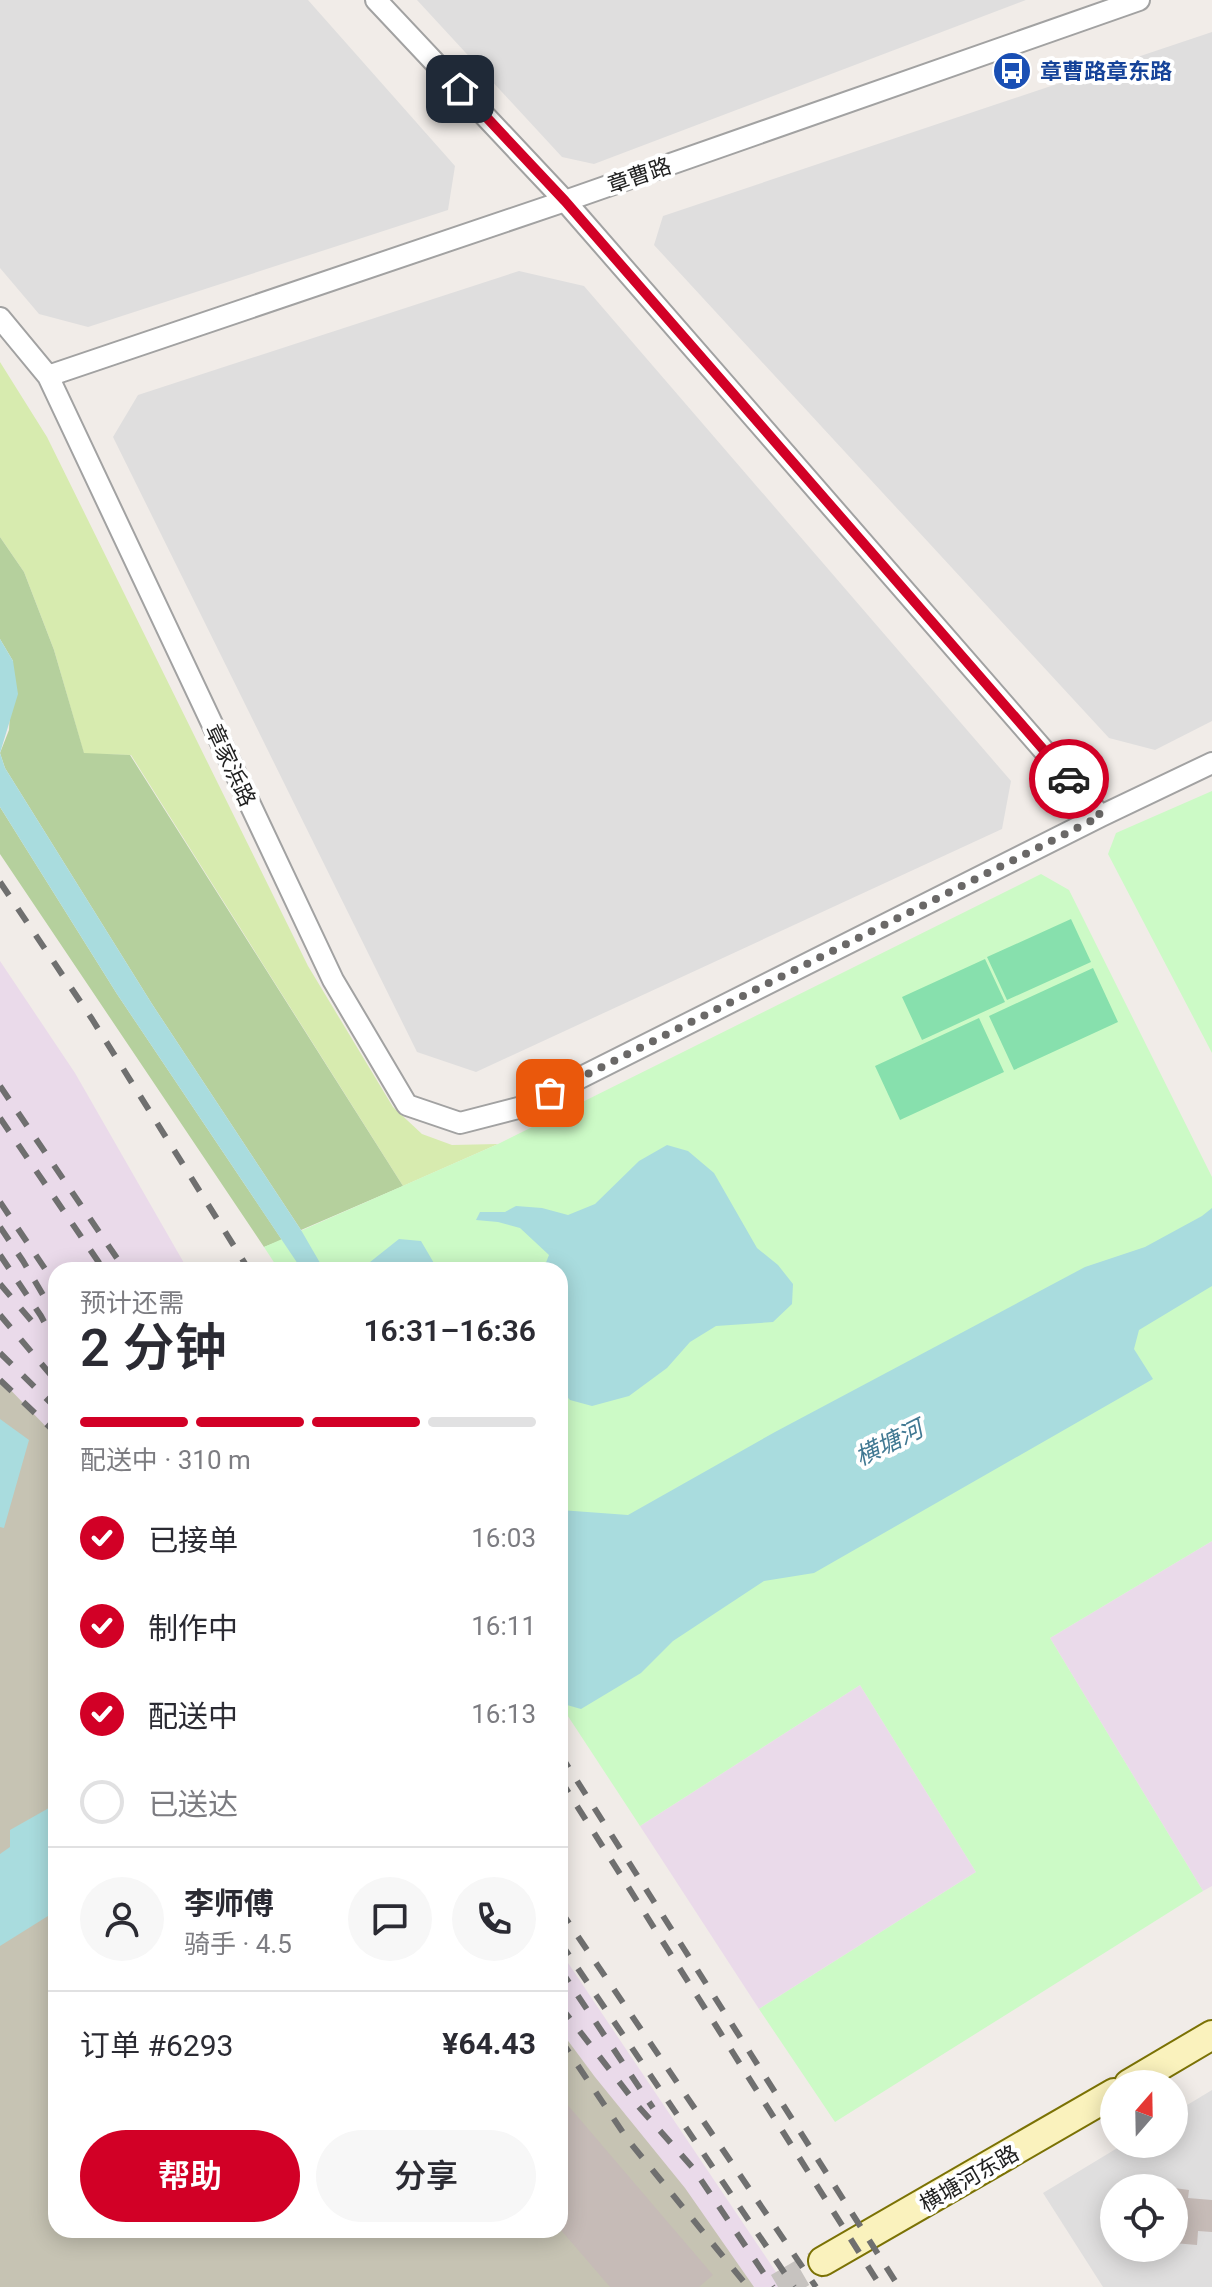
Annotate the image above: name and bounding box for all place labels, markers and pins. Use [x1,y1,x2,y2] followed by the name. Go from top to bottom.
[991,50,1033,92] bus stop icon: 章曹路章东路
[426,55,494,123] pin
[1040,59,1172,84] place label: 章曹路章东路
[516,1059,584,1127] pin

